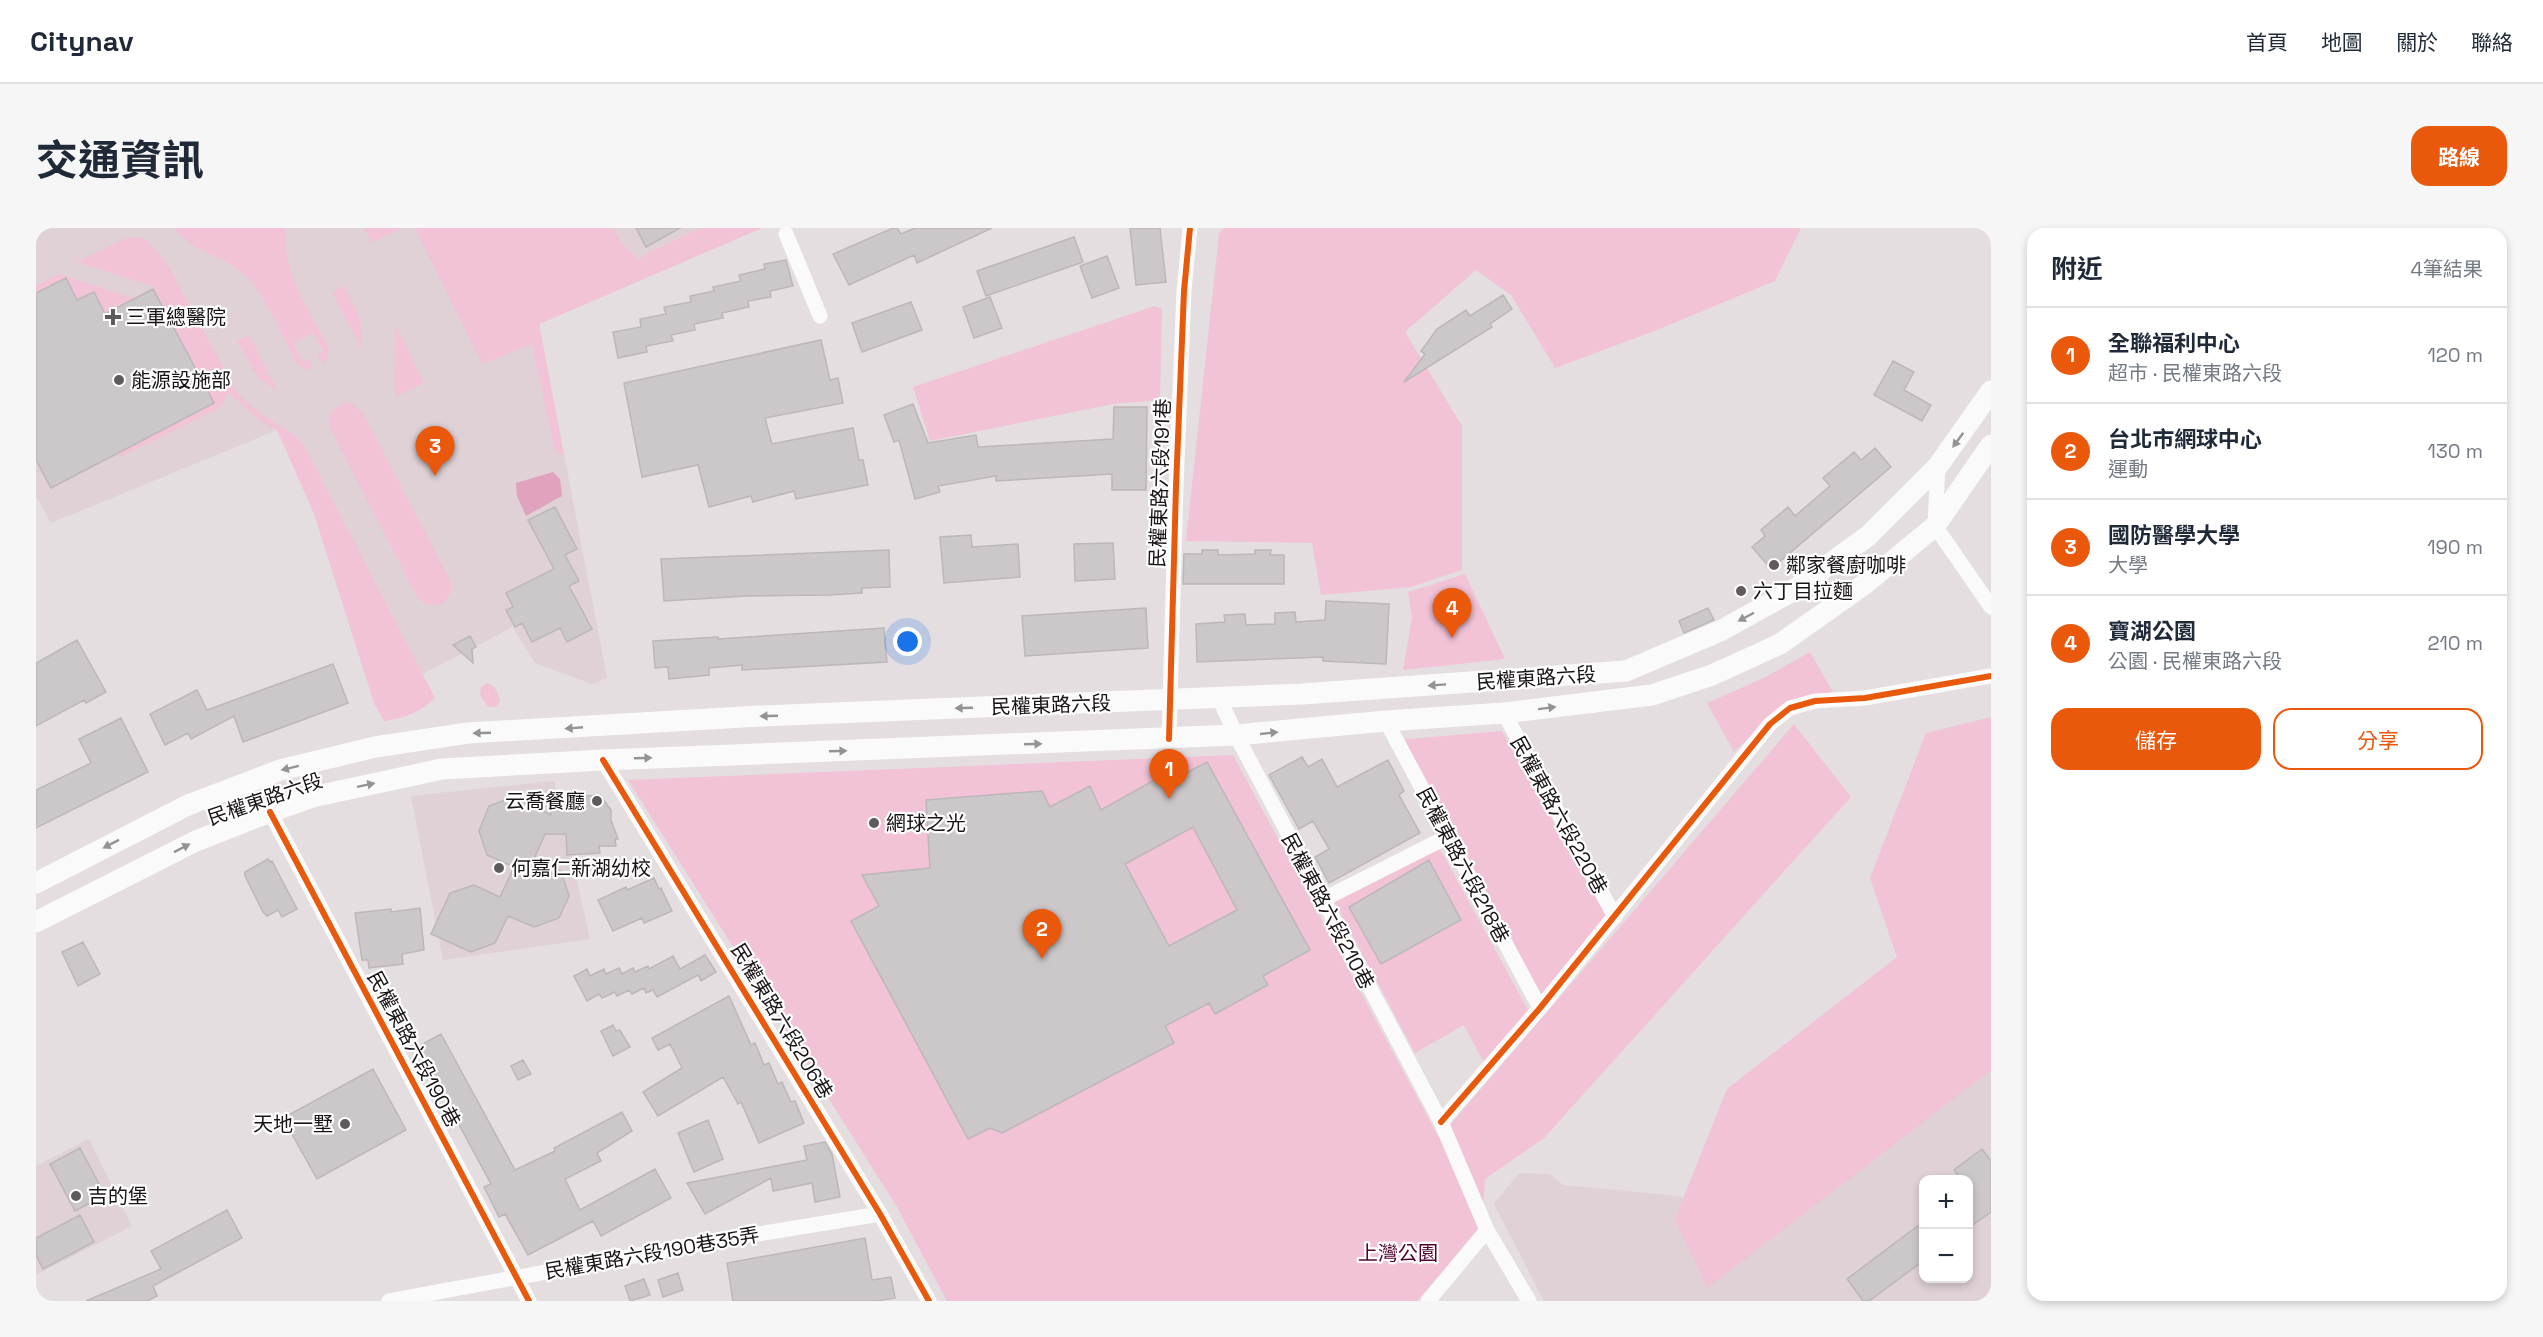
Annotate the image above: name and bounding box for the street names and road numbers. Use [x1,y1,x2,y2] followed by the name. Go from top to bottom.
[1144,398,1176,568] street label: 民權東路六段191巷
[1475,661,1597,695] street label: 民權東路六段
[991,690,1111,720] street label: 民權東路六段
[1505,731,1613,899] street label: 民權東路六段220巷
[204,767,326,831] street label: 民權東路六段
[1411,783,1515,947] street label: 民權東路六段218巷
[1276,828,1380,994] street label: 民權東路六段210巷
[725,938,839,1104] street label: 民權東路六段206巷
[362,966,466,1132] street label: 民權東路六段190巷
[543,1221,761,1285] street label: 民權東路六段190巷35弄

